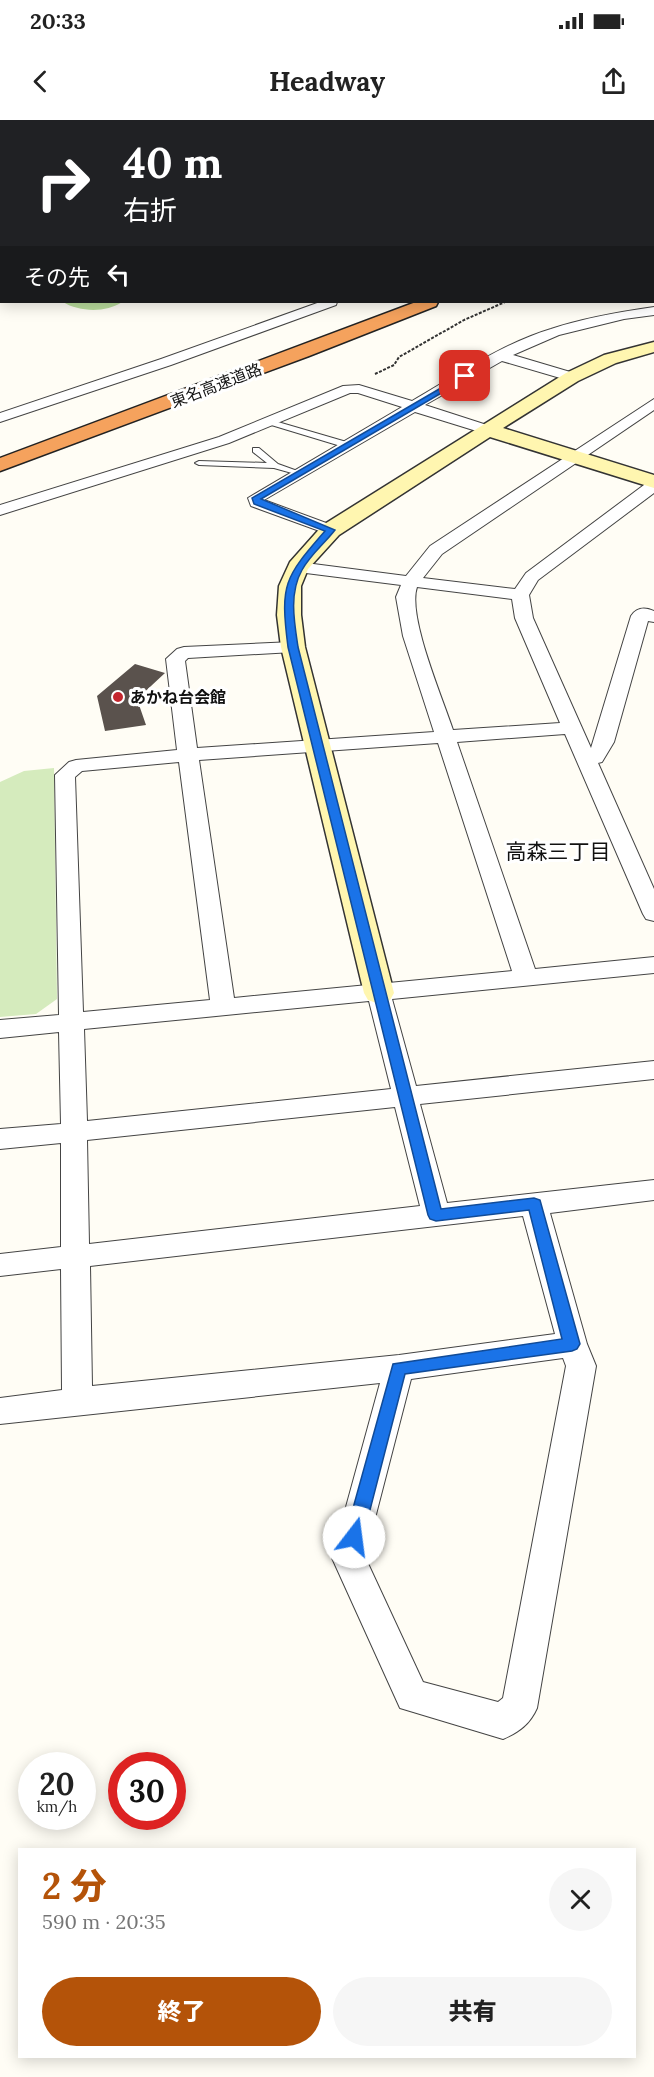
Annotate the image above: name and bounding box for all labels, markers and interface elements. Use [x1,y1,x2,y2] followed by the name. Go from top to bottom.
[30,7,86,35] text: 20:33
[269,64,385,98] text: Headway
[24,65,57,98] icon: back
[597,65,630,98] icon: share
[123,136,222,190] text: 40 m
[24,144,102,222] icon: right
[123,193,177,227] text: 右折
[102,258,135,291] icon: left
[24,263,90,291] text: その先
[439,350,490,401] pin
[168,358,264,412] street label: 東名高速道路
[448,359,481,392] icon: arrive
[130,687,226,707] place label: あかね台会館
[111,690,125,704] marker: あかね台会館
[506,838,611,865] district label: 高森三丁目
[322,1505,386,1569] position arrow
[108,1752,186,1830] speed limit sign: 30
[39,1765,75,1803] text: 20
[37,1797,77,1816] text: km/h
[42,1863,107,1909] text: 2 分
[549,1868,612,1931] button: close
[42,1909,166,1934] text: 590 m · 20:35
[42,1977,321,2046] button: 終了
[333,1977,612,2046] button: 共有

